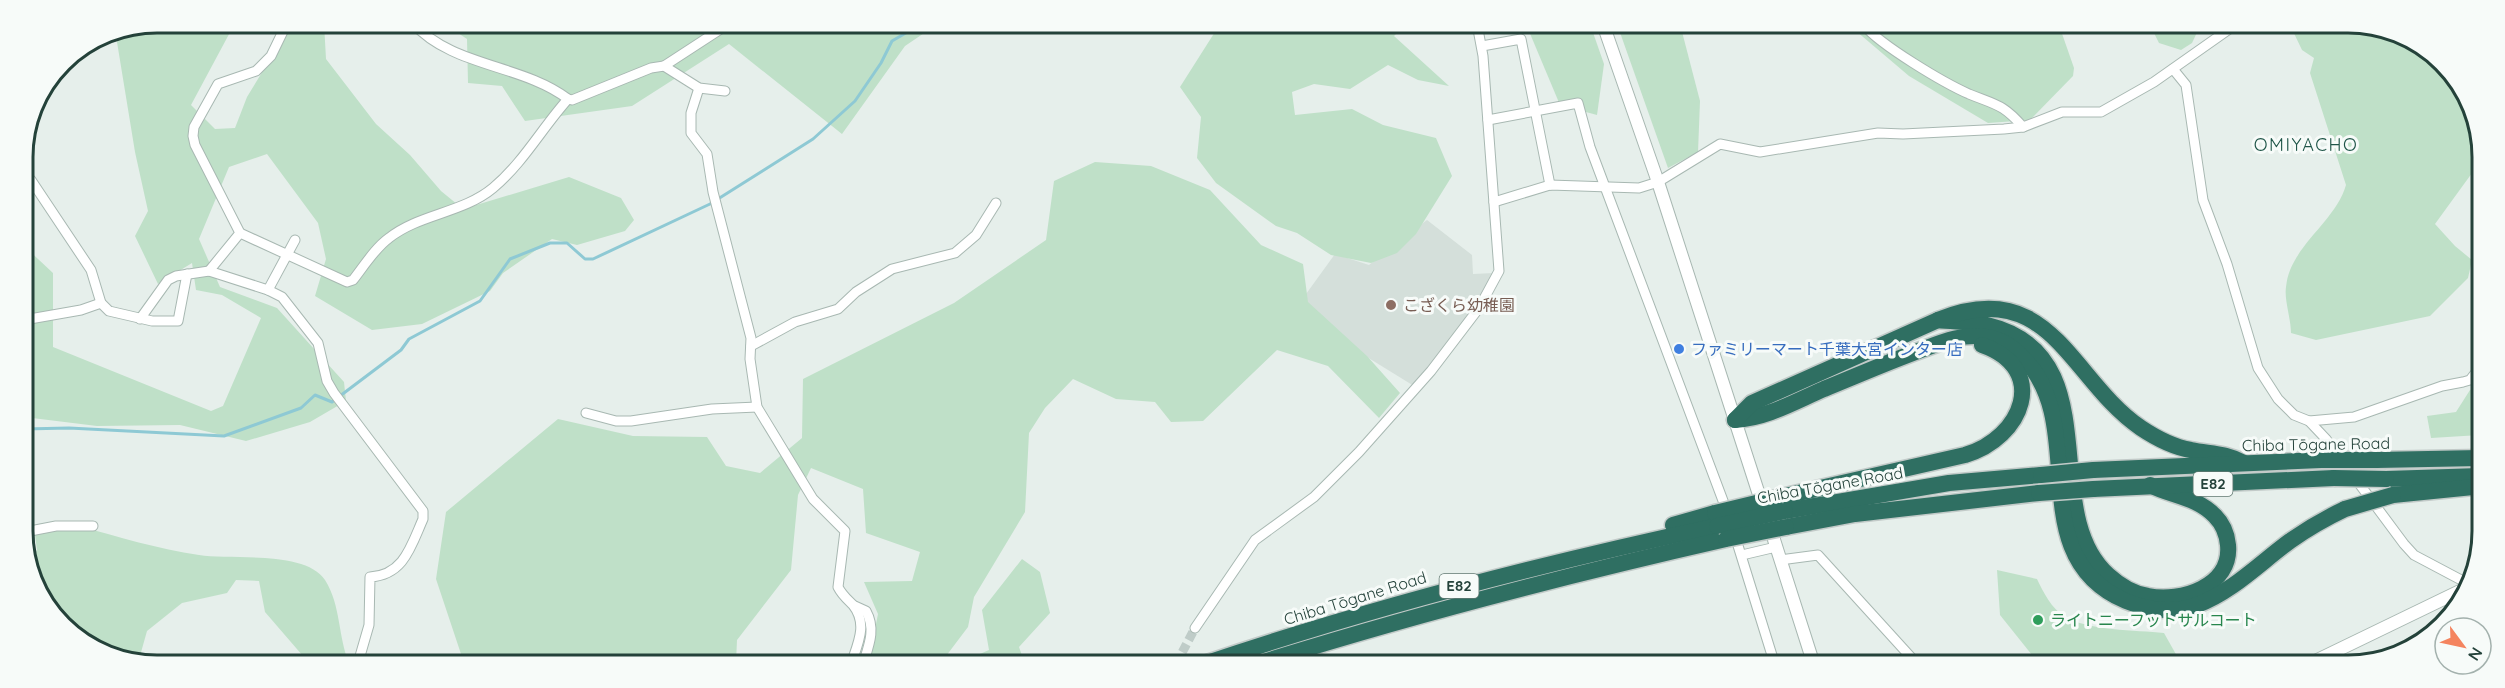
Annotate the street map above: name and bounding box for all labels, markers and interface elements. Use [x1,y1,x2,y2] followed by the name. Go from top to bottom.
[2254,133,2358,156] district label: OMIYACHO
[1403,295,1515,315] place label: こざくら幼稚園
[1384,298,1398,312] marker: こざくら幼稚園
[1691,339,1963,359] place label: ファミリーマート千葉大宮インター店
[1672,342,1686,356] marker: ファミリーマート千葉大宮インター店
[2242,433,2390,455] street label: Chiba Tōgane Road
[1755,462,1905,508] street label: Chiba Tōgane Road
[2194,472,2232,496] road number: E82
[1281,567,1429,629] street label: Chiba Tōgane Road
[1440,574,1478,598] road number: E82
[2050,610,2257,630] place label: ライトニーフットサルコート
[2031,613,2045,627] marker: ライトニーフットサルコート
[2433,616,2493,676] north arrow
[2464,644,2487,665] text: N

